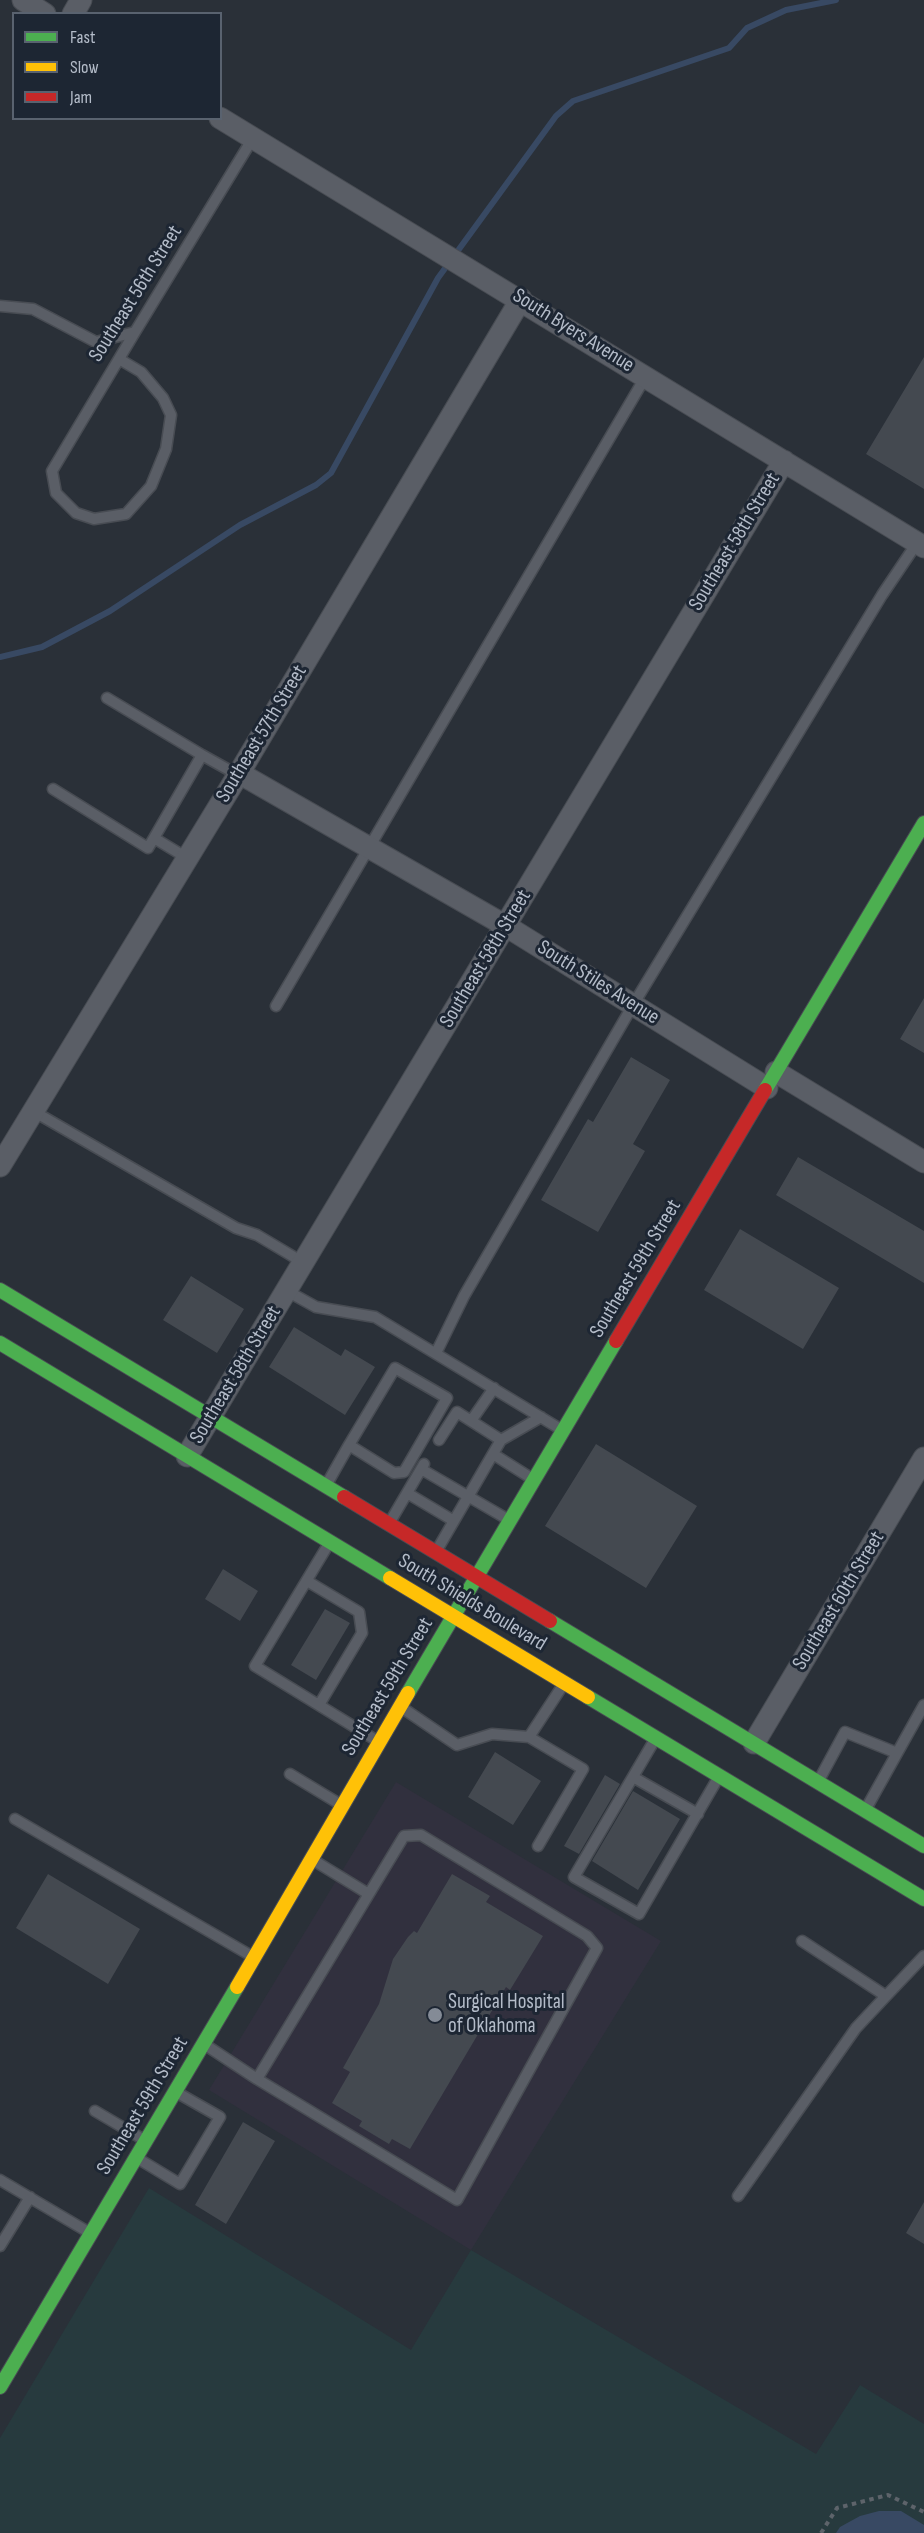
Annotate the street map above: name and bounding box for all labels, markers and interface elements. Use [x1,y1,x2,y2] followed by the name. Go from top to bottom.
[12,12,222,120] legend
[70,27,95,48] text: Fast
[70,57,99,78] text: Slow
[70,87,92,108] text: Jam
[84,221,188,367] street label: Southeast 56th Street
[508,284,638,378] street label: South Byers Avenue
[684,468,786,616] street label: Southeast 58th Street
[211,661,313,807] street label: Southeast 57th Street
[435,885,537,1033] street label: Southeast 58th Street
[532,935,664,1031] street label: South Stiles Avenue
[585,1195,687,1343] street label: Southeast 59th Street
[185,1301,287,1449] street label: Southeast 58th Street
[788,1527,890,1675] street label: Southeast 60th Street
[393,1549,551,1657] street label: South Shields Boulevard
[337,1613,439,1761] street label: Southeast 59th Street
[448,1990,565,2040] place label: Surgical Hospital of Oklahoma
[426,2006,444,2024] marker: Surgical Hospital of Oklahoma
[92,2032,194,2180] street label: Southeast 59th Street

